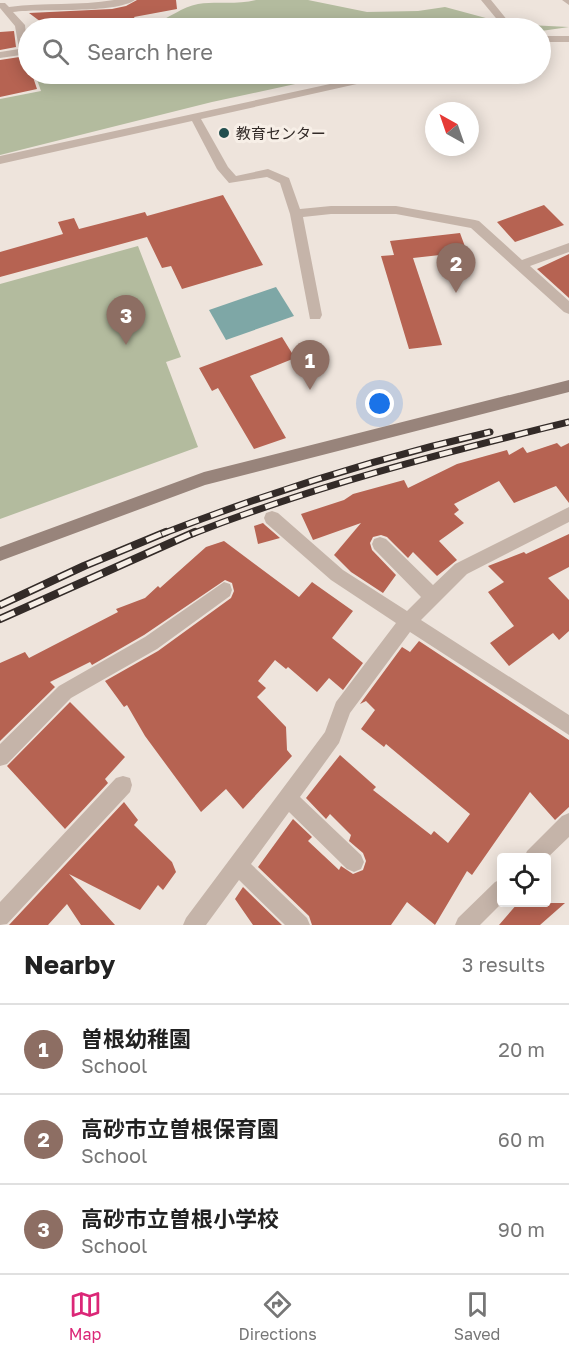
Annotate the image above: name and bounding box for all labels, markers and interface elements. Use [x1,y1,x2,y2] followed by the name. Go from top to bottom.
[18,18,551,84] search box
[39,35,72,68] icon: search
[87,38,213,65] text: Search here
[425,102,479,156] north arrow
[236,124,326,142] place label: 教育センター
[217,126,231,140] marker: 教育センター
[436,244,476,293] pin: 2
[106,296,146,345] pin: 3
[290,340,330,390] pin: 1
[365,389,394,418] your location
[497,853,551,907] map controls
[497,853,551,907] button: locate
[24,949,115,980] text: Nearby
[462,952,545,976] text: 3 results
[81,1025,191,1052] text: 曽根幼稚園
[38,1037,49,1061] text: 1
[498,1037,545,1061] text: 20 m
[81,1053,147,1077] text: School
[81,1115,279,1142] text: 高砂市立曽根保育園
[37,1127,50,1151] text: 2
[498,1127,545,1151] text: 60 m
[81,1143,147,1167] text: School
[81,1205,279,1232] text: 高砂市立曽根小学校
[37,1217,50,1241] text: 3
[498,1217,545,1241] text: 90 m
[81,1233,147,1257] text: School
[69,1288,102,1344] tab: Map
[239,1288,317,1344] tab: Directions
[454,1288,500,1344] tab: Saved

